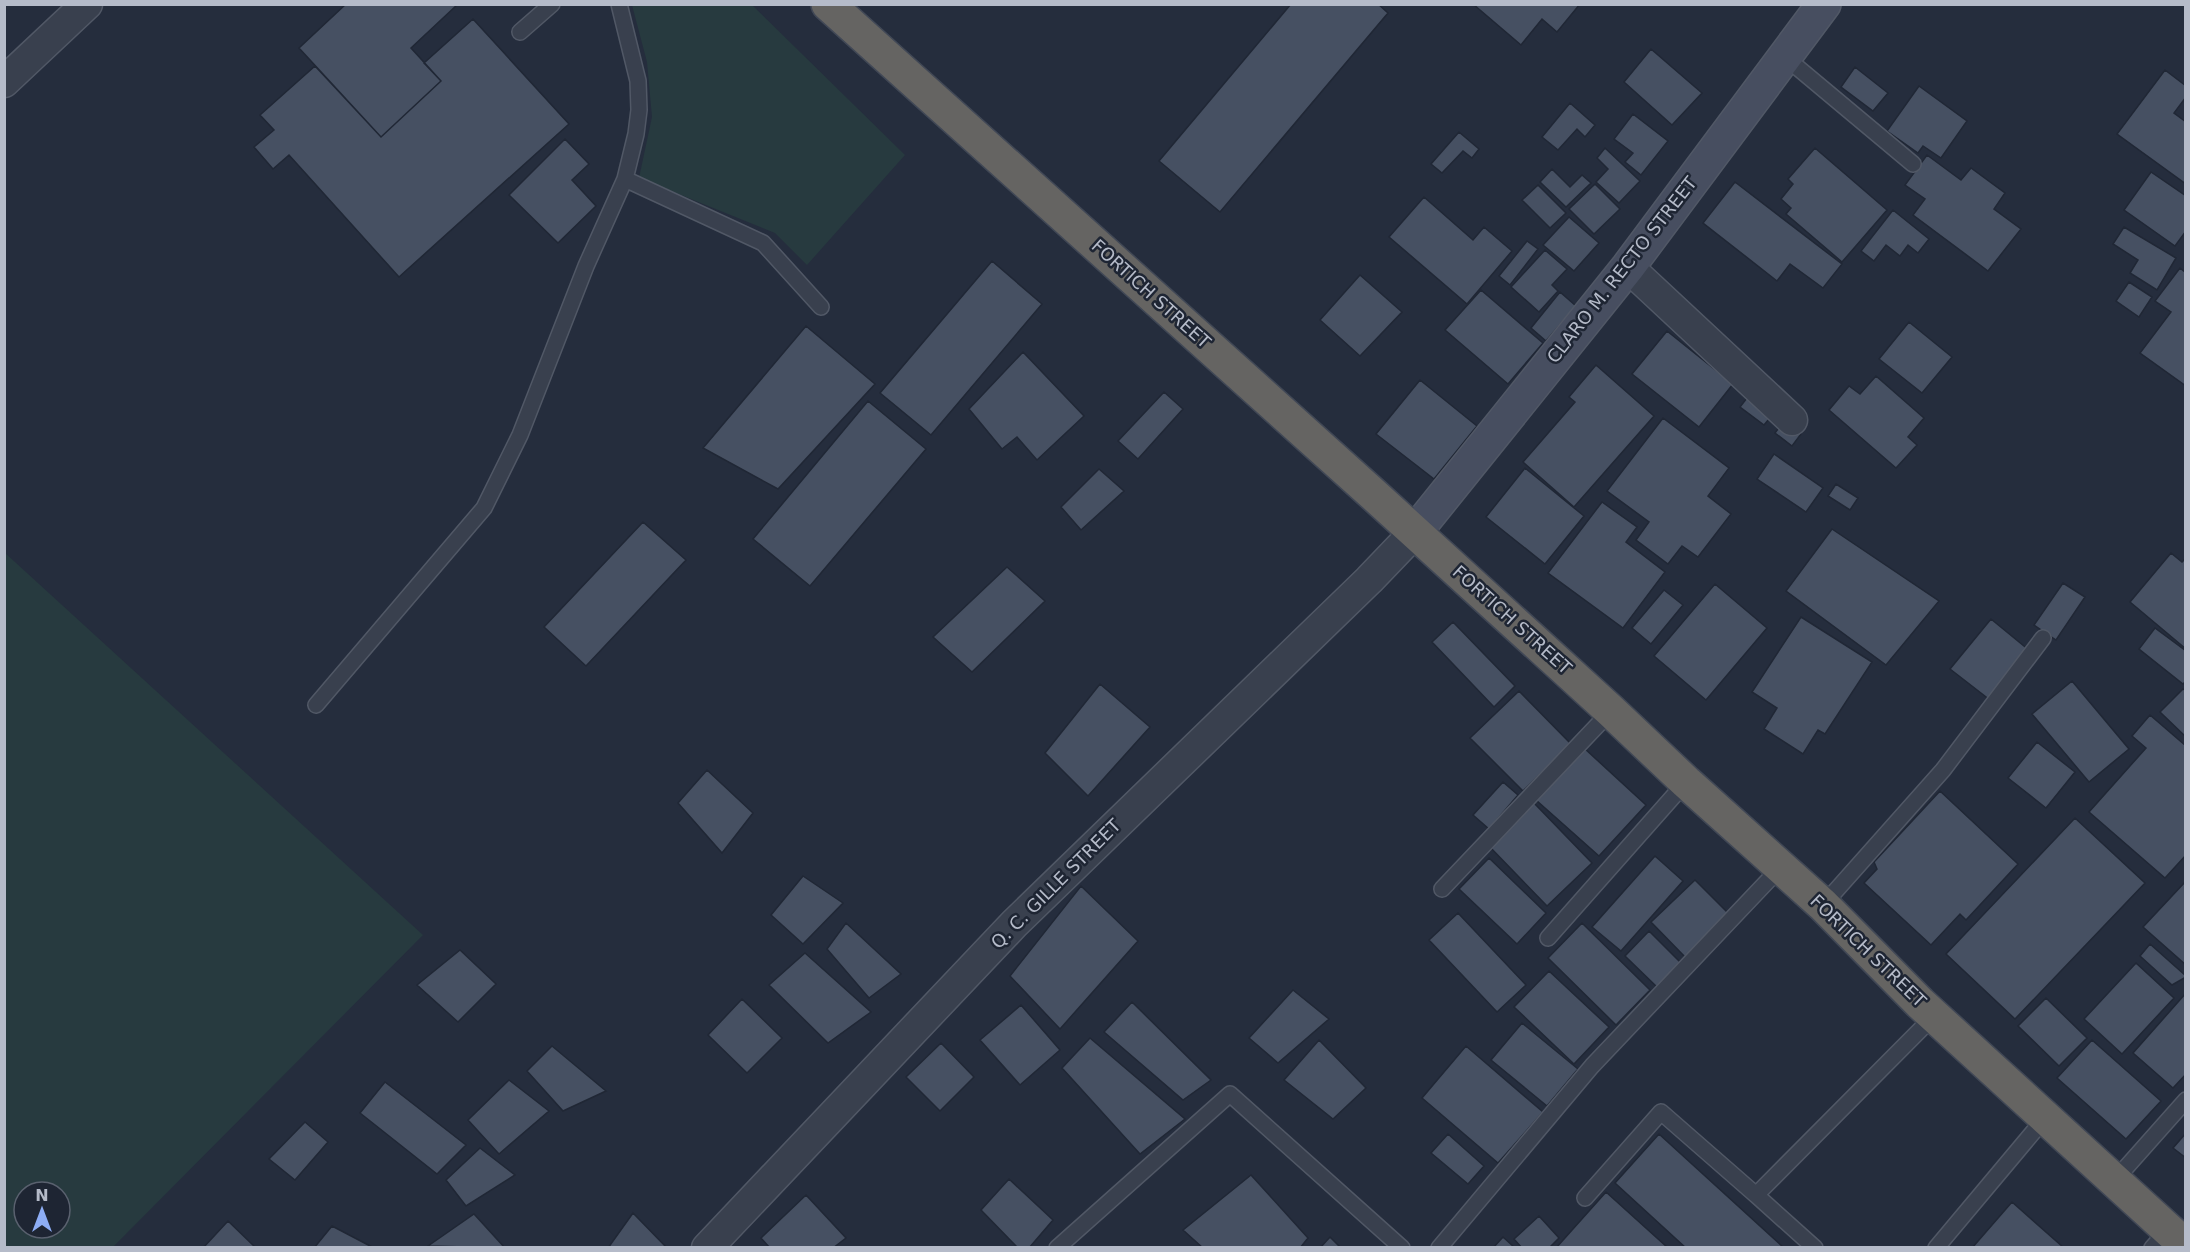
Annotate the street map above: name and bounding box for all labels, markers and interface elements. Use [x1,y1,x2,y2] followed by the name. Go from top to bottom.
[1542,172,1702,367] street label: CLARO M. RECTO STREET
[1088,235,1216,353] street label: FORTICH STREET
[1449,561,1577,679] street label: FORTICH STREET
[986,814,1126,953] street label: Q. C. GILLE STREET
[1806,890,1931,1012] street label: FORTICH STREET
[12,1180,72,1240] north arrow
[35,1186,49,1205] text: N

